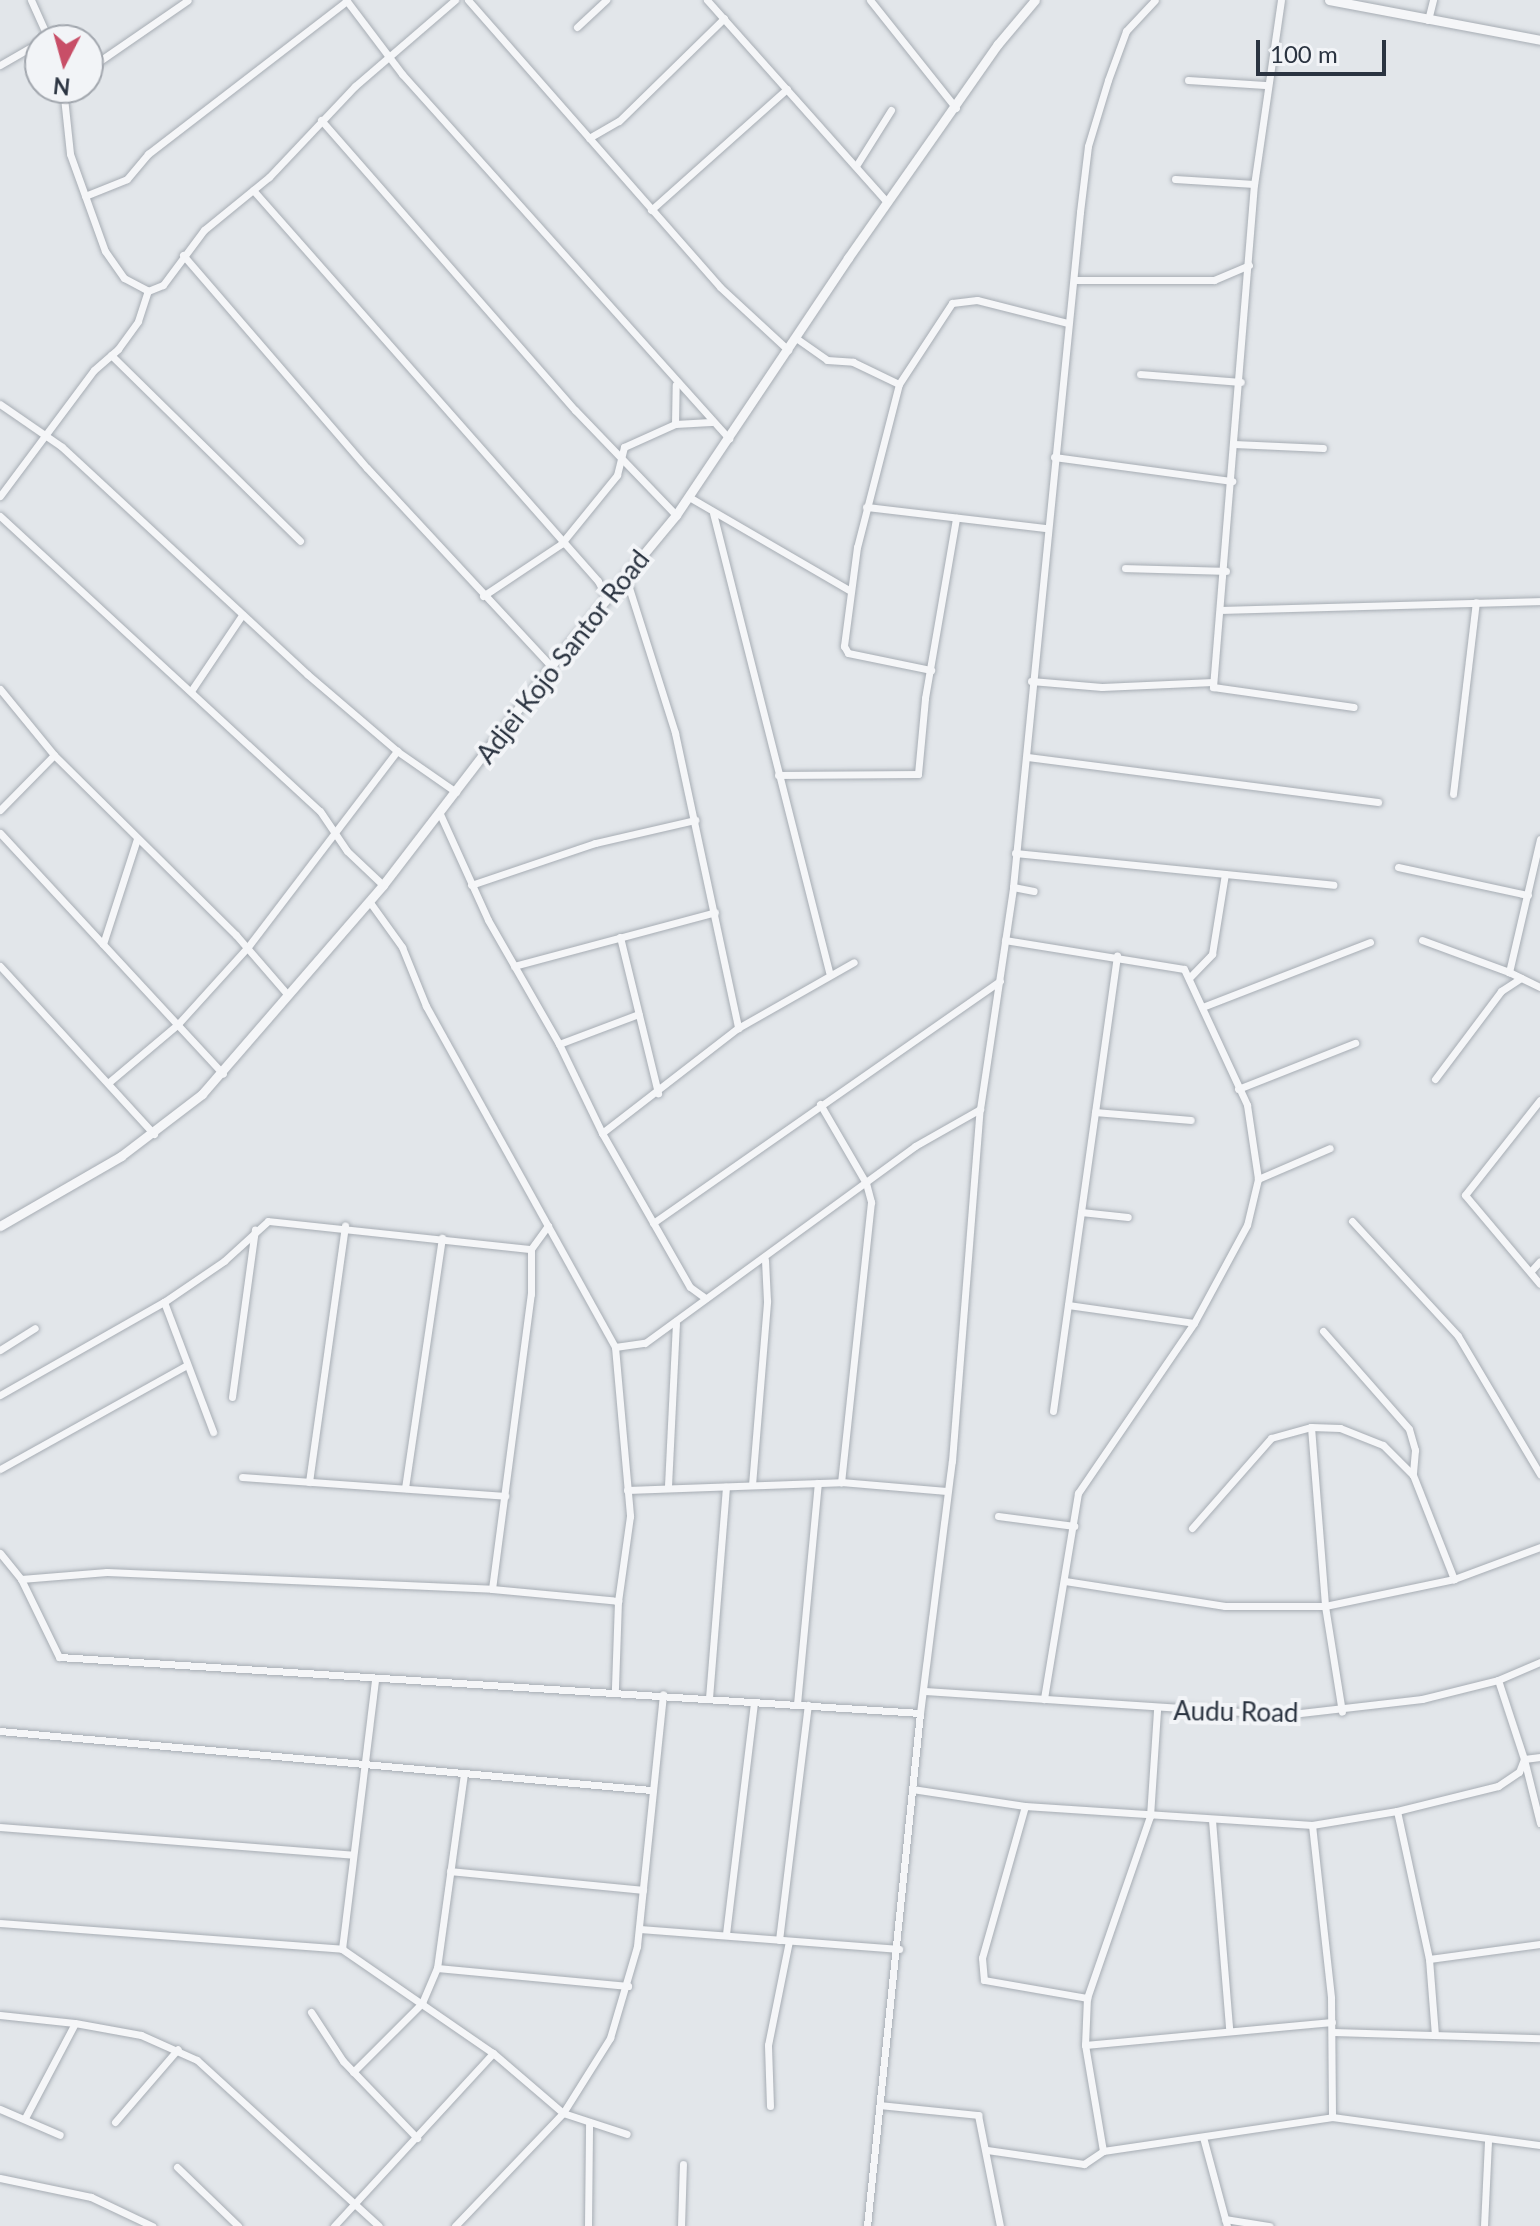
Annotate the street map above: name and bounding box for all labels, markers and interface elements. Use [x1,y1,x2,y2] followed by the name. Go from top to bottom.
[24,24,104,104] north arrow
[1260,24,1390,74] scale bar
[1270,39,1338,68] text: 100 m
[52,72,71,101] text: N
[470,544,656,770] street label: Adjei Kojo Santor Road
[1173,1695,1299,1729] street label: Audu Road

